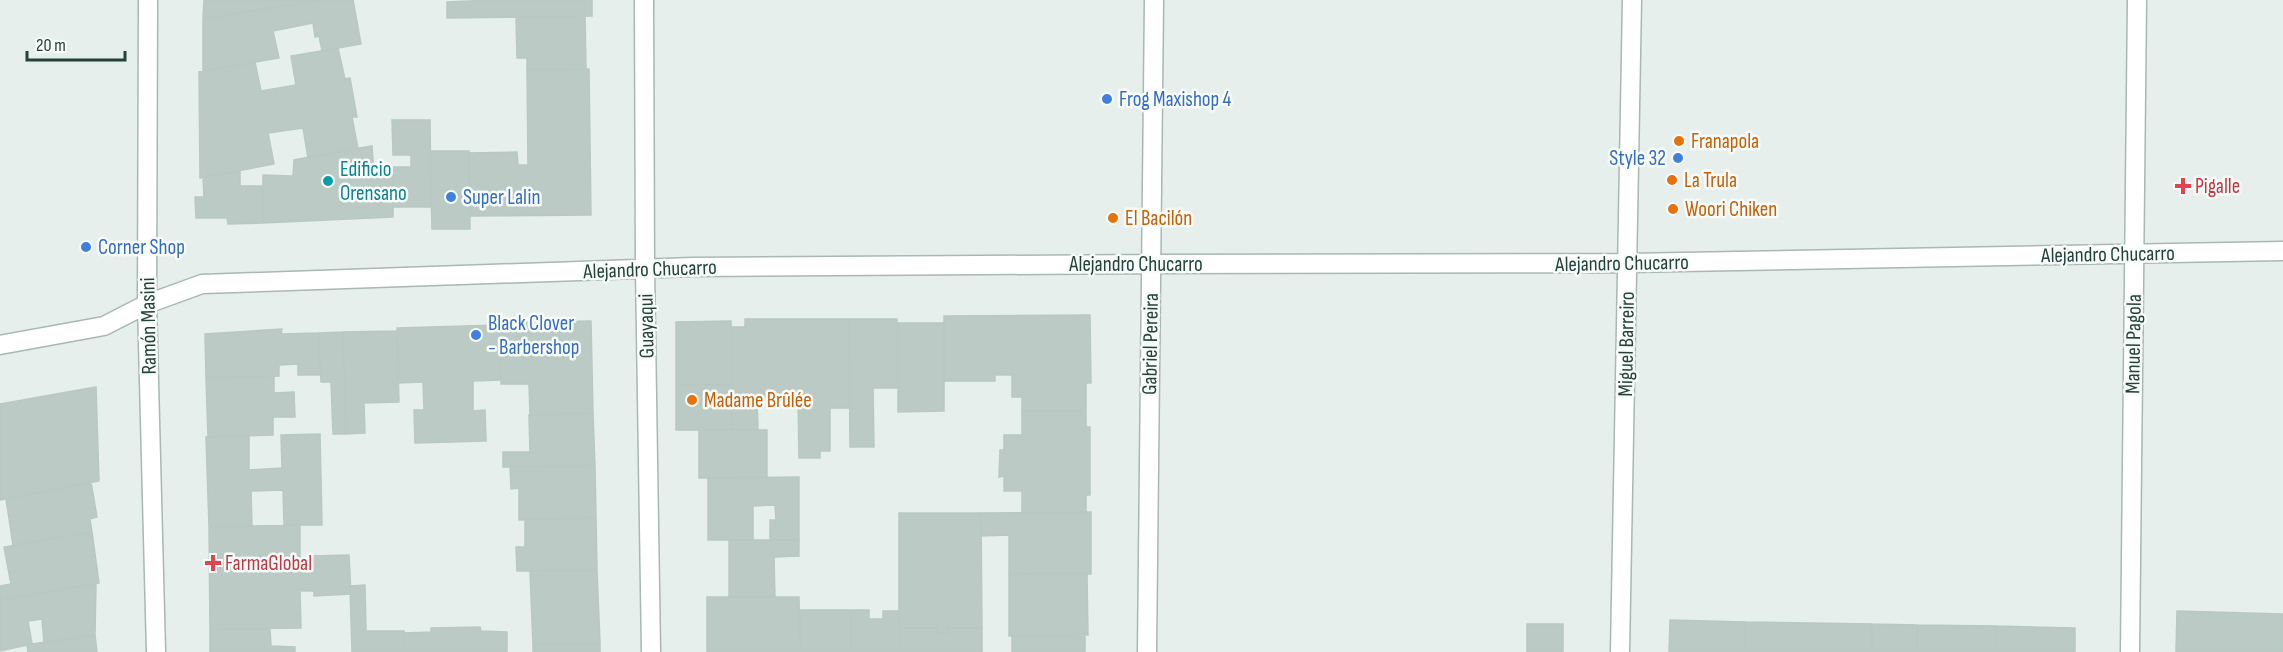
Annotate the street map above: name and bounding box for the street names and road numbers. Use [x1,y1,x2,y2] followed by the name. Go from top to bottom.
[2040,241,2175,268] street label: Alejandro Chucarro
[1554,250,1689,277] street label: Alejandro Chucarro
[1068,252,1203,277] street label: Alejandro Chucarro
[582,255,717,284] street label: Alejandro Chucarro
[135,277,162,375] street label: Ramón Masini
[1613,291,1640,397] street label: Miguel Barreiro
[1137,293,1164,395] street label: Gabriel Pereira
[633,294,660,358] street label: Guayaqui
[2120,294,2147,394] street label: Manuel Pagola

